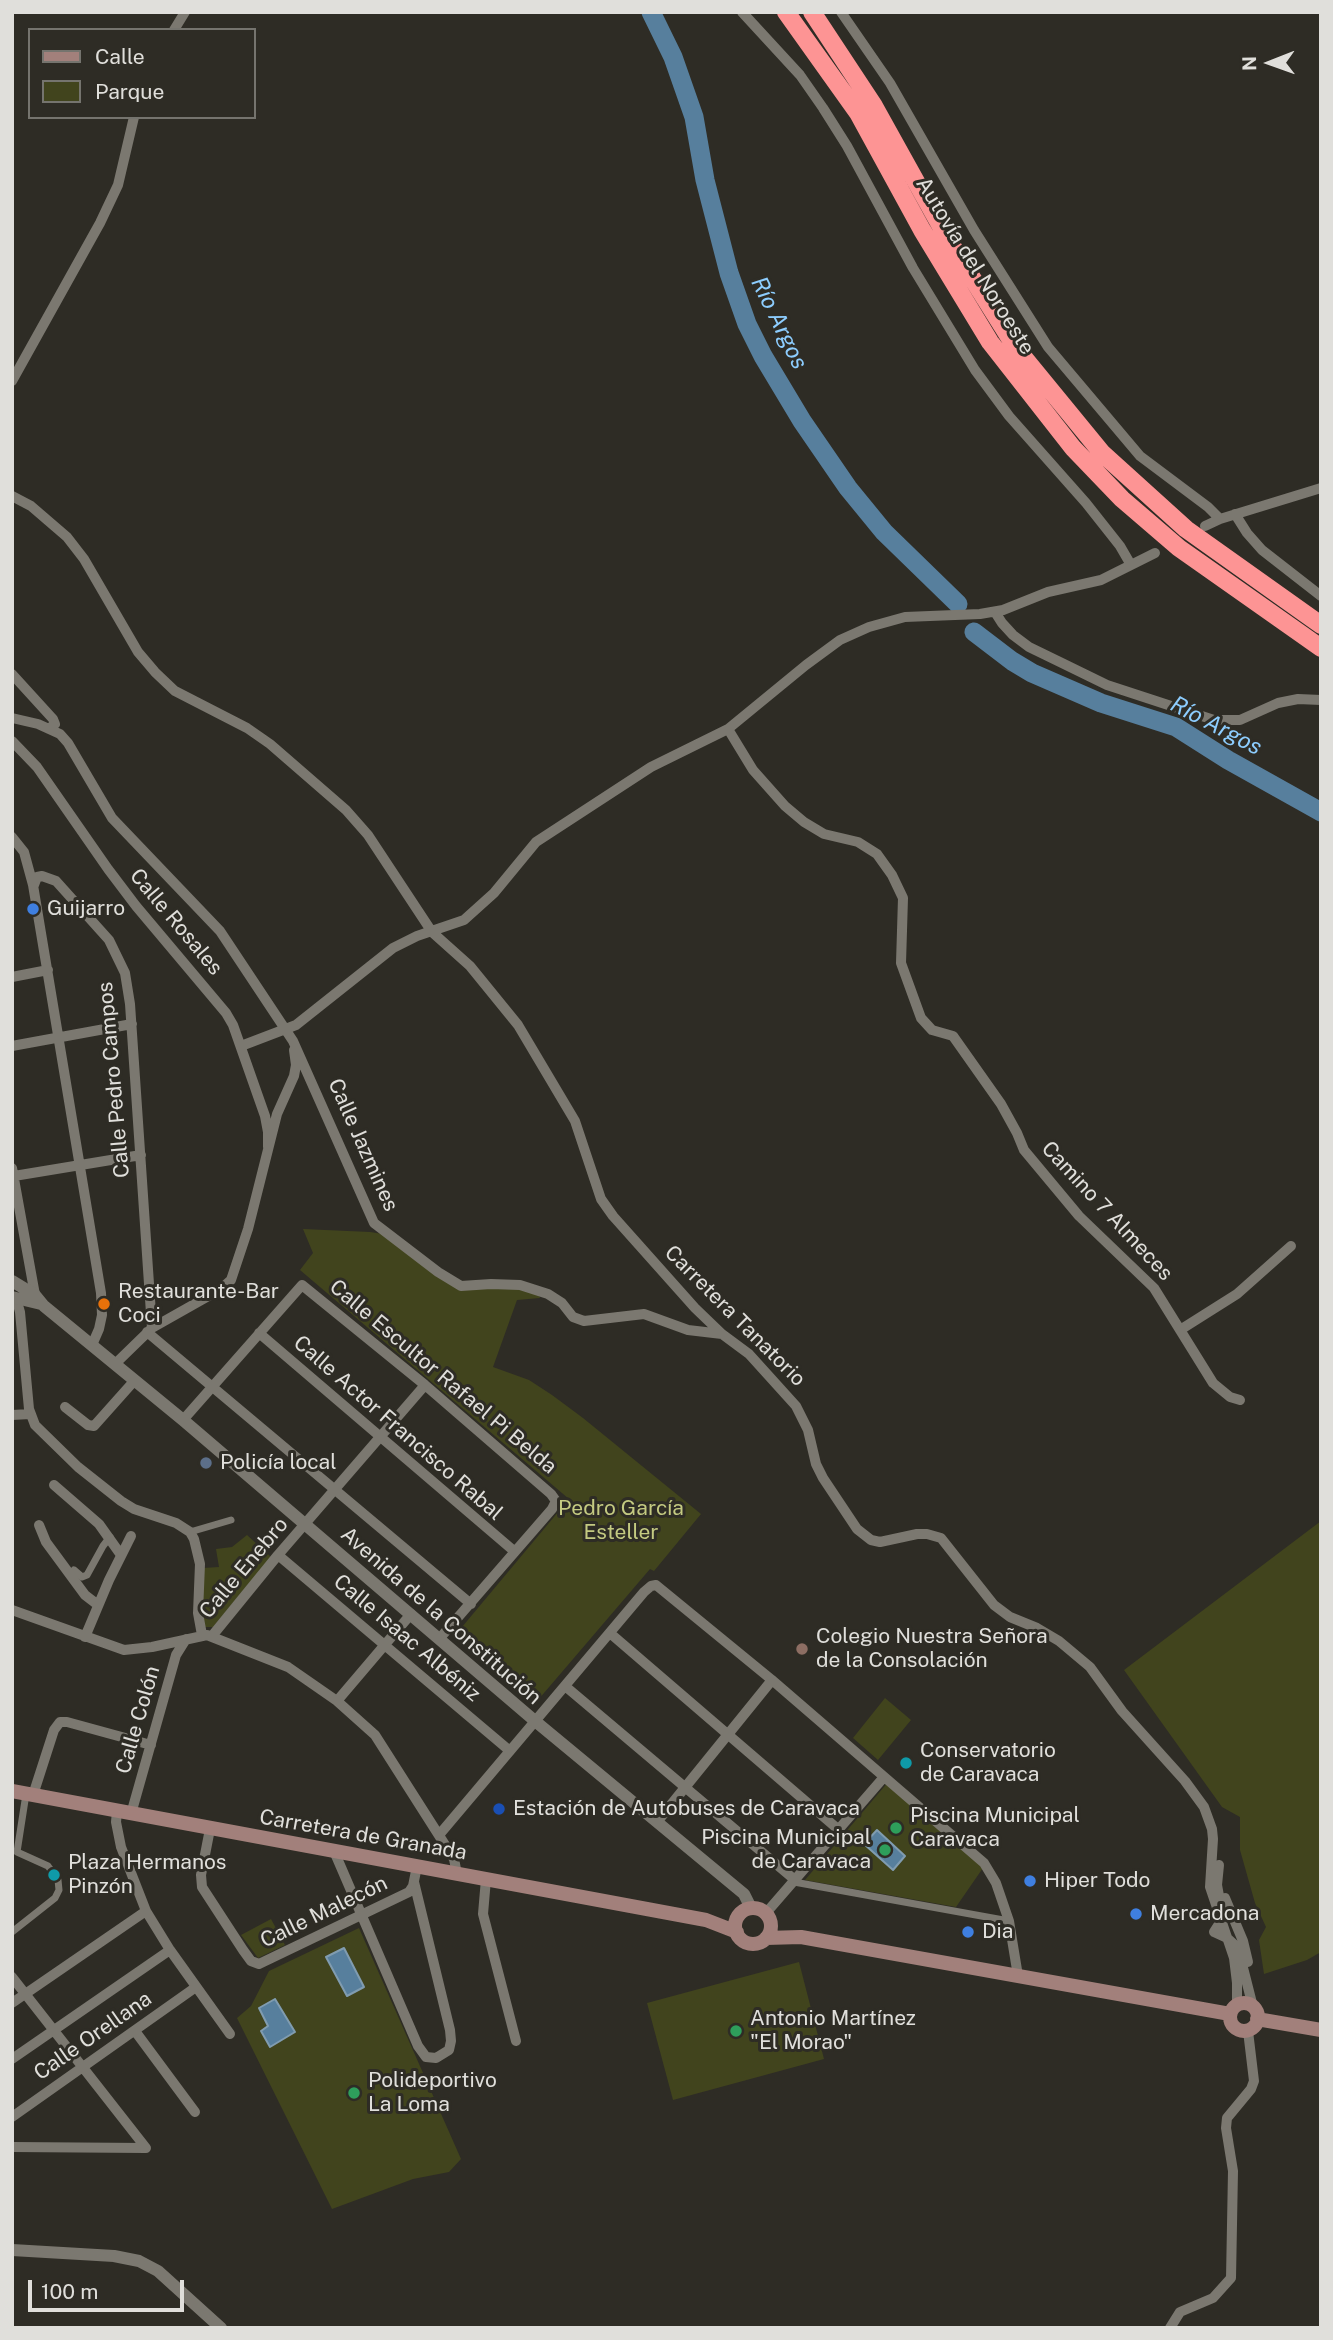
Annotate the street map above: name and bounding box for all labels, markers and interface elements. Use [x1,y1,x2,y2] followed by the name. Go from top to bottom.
[28,28,256,119] legend
[1235,28,1305,98] north arrow
[95,44,145,69] text: Calle
[1238,56,1260,71] text: N
[95,79,164,104] text: Parque
[910,173,1040,359] street label: Autovía del Noroeste
[745,272,813,374] water label: Río Argos
[1166,690,1266,762] water label: Río Argos
[124,864,228,980] street label: Calle Rosales
[47,896,125,922] place label: Guijarro
[25,901,41,917] marker: Guijarro
[93,981,135,1179] street label: Calle Pedro Campos
[322,1075,404,1215] street label: Calle Jazmines
[1036,1136,1178,1286] street label: Camino 7 Almeces
[659,1240,811,1392] street label: Carretera Tanatorio
[324,1274,562,1480] street label: Calle Escultor Rafael Pi Belda
[118,1279,279,1329] place label: Restaurante-Bar Coci
[96,1296,112,1312] marker: Restaurante-Bar Coci
[288,1330,508,1526] street label: Calle Actor Francisco Rabal
[220,1450,337,1476] place label: Policía local
[198,1455,214,1471] marker: Policía local
[558,1496,684,1546] park label: Pedro García Esteller
[194,1512,294,1624] street label: Calle Enebro
[335,1522,547,1710] street label: Avenida de la Constitución
[328,1569,486,1707] street label: Calle Isaac Albéniz
[816,1624,1048,1674] place label: Colegio Nuestra Señora de la Consolación
[794,1641,810,1657] marker: Colegio Nuestra Señora de la Consolación
[111,1663,165,1777] street label: Calle Colón
[920,1738,1056,1788] place label: Conservatorio de Caravaca
[898,1755,914,1771] marker: Conservatorio de Caravaca
[513,1796,860,1822] place label: Estación de Autobuses de Caravaca
[491,1801,507,1817] marker: Estación de Autobuses de Caravaca
[910,1803,1080,1853] place label: Piscina Municipal Caravaca
[257,1804,469,1866] street label: Carretera de Granada
[888,1820,904,1836] marker: Piscina Municipal Caravaca
[701,1825,871,1875] place label: Piscina Municipal de Caravaca
[877,1842,893,1858] marker: Piscina Municipal de Caravaca
[68,1850,226,1900] place label: Plaza Hermanos Pinzón
[46,1867,62,1883] marker: Plaza Hermanos Pinzón
[1044,1868,1150,1894] place label: Hiper Todo
[256,1870,392,1954] street label: Calle Malecón
[1022,1873,1038,1889] marker: Hiper Todo
[1150,1901,1259,1927] place label: Mercadona
[1128,1906,1144,1922] marker: Mercadona
[982,1919,1013,1945] place label: Dia
[960,1924,976,1940] marker: Dia
[29,1986,157,2086] street label: Calle Orellana
[750,2006,916,2056] place label: Antonio Martínez "El Morao"
[728,2023,744,2039] marker: Antonio Martínez "El Morao"
[368,2068,497,2118] place label: Polideportivo La Loma
[346,2085,362,2101] marker: Polideportivo La Loma
[32,2266,187,2310] scale bar
[41,2279,98,2304] text: 100 m

